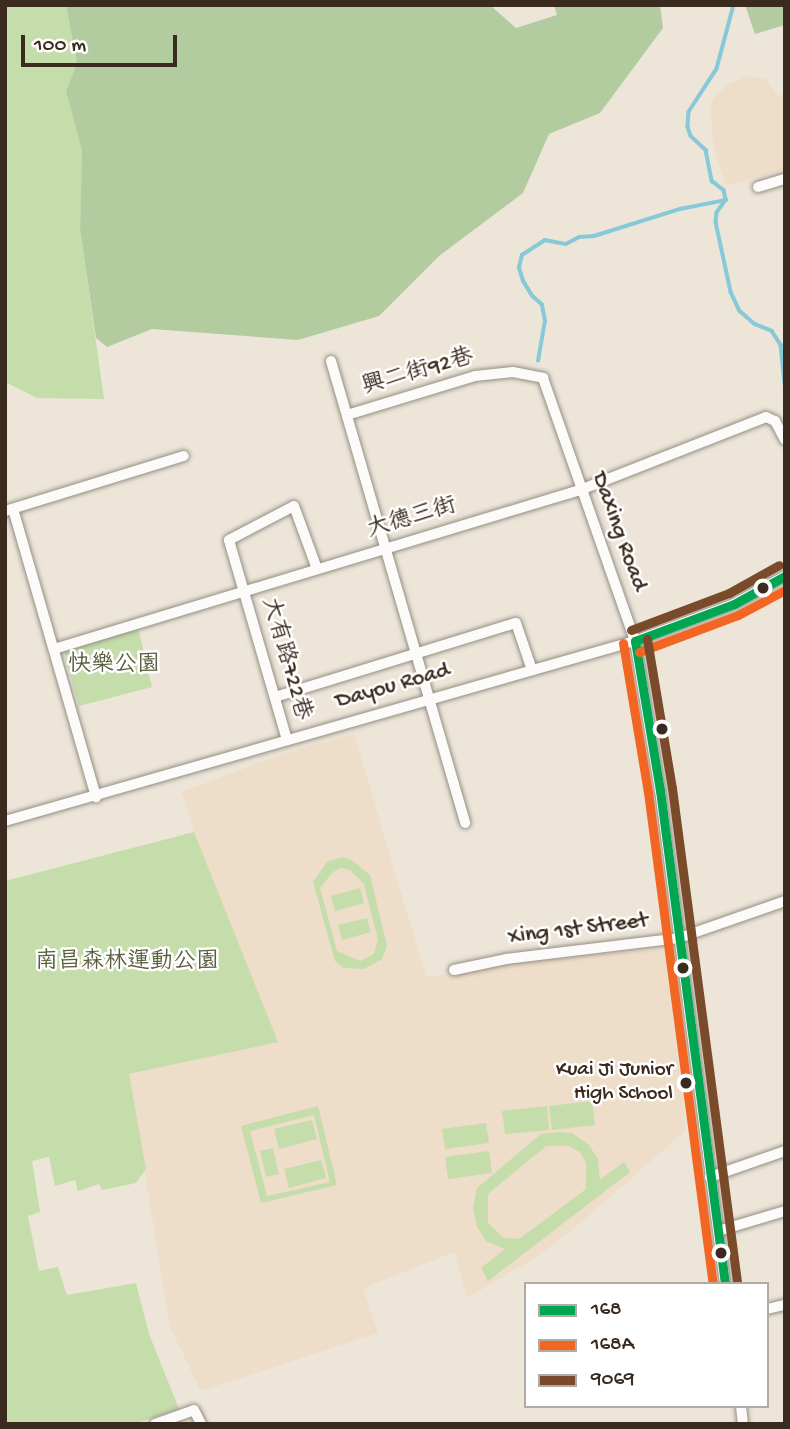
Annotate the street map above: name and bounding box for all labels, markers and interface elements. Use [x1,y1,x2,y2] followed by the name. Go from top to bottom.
[24,21,180,65] scale bar
[34,34,86,59] text: 100 m
[359,344,477,402] street label: 興二街92巷
[584,469,652,595] street label: Daxing Road
[364,493,460,545] street label: 大德三街
[756,581,770,595] unlabelled marker
[254,594,316,724] street label: 大有路722巷
[68,652,160,680] park label: 快樂公園
[333,658,453,716] street label: Dayou Road
[655,722,669,736] unlabelled marker
[507,908,649,952] street label: Xing 1st Street
[35,949,219,977] park label: 南昌森林運動公園
[676,961,690,975] unlabelled marker
[556,1058,673,1108] place label: Kuai Ji Junior High School
[679,1076,693,1090] marker: Kuai Ji Junior High School
[714,1246,728,1260] unlabelled marker
[524,1282,769,1408] legend
[591,1298,622,1323] text: 168
[591,1333,634,1358] text: 168A
[591,1368,635,1393] text: 9069

